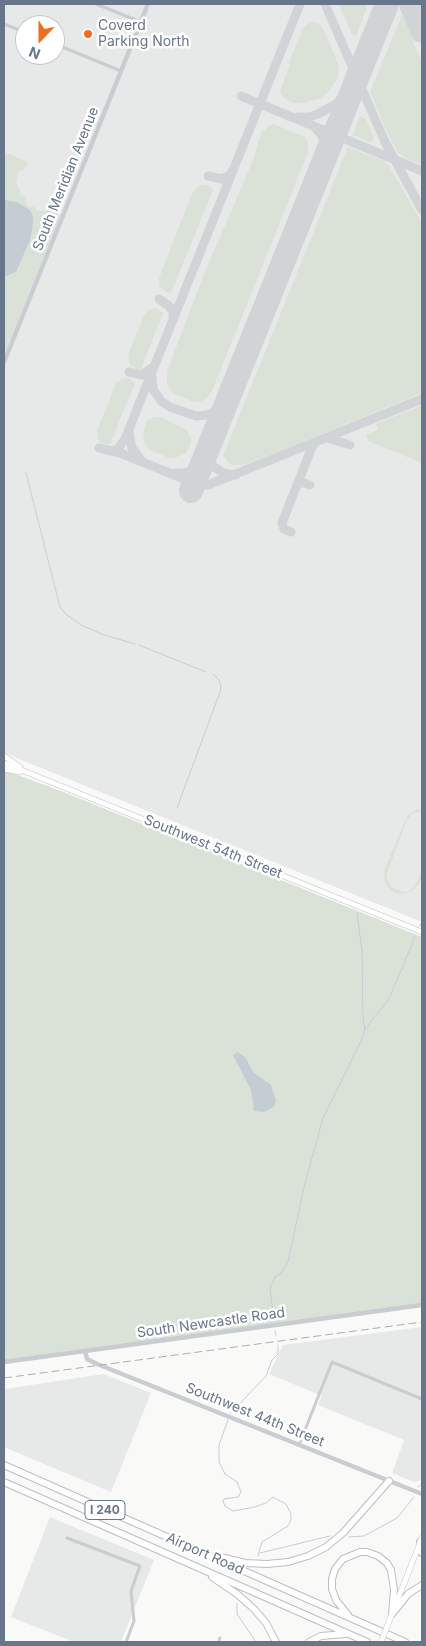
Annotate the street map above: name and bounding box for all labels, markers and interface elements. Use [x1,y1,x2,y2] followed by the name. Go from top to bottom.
[15,15,65,65] north arrow
[98,18,189,50] place label: Coverd Parking North
[82,28,94,40] marker: Coverd Parking North
[26,44,43,63] text: N
[29,105,103,253] street label: South Meridian Avenue
[141,812,285,882] street label: Southwest 54th Street
[136,1304,286,1342] street label: South Newcastle Road
[183,1379,327,1451] street label: Southwest 44th Street
[85,1500,125,1520] road number: I 240
[164,1529,246,1579] street label: Airport Road

